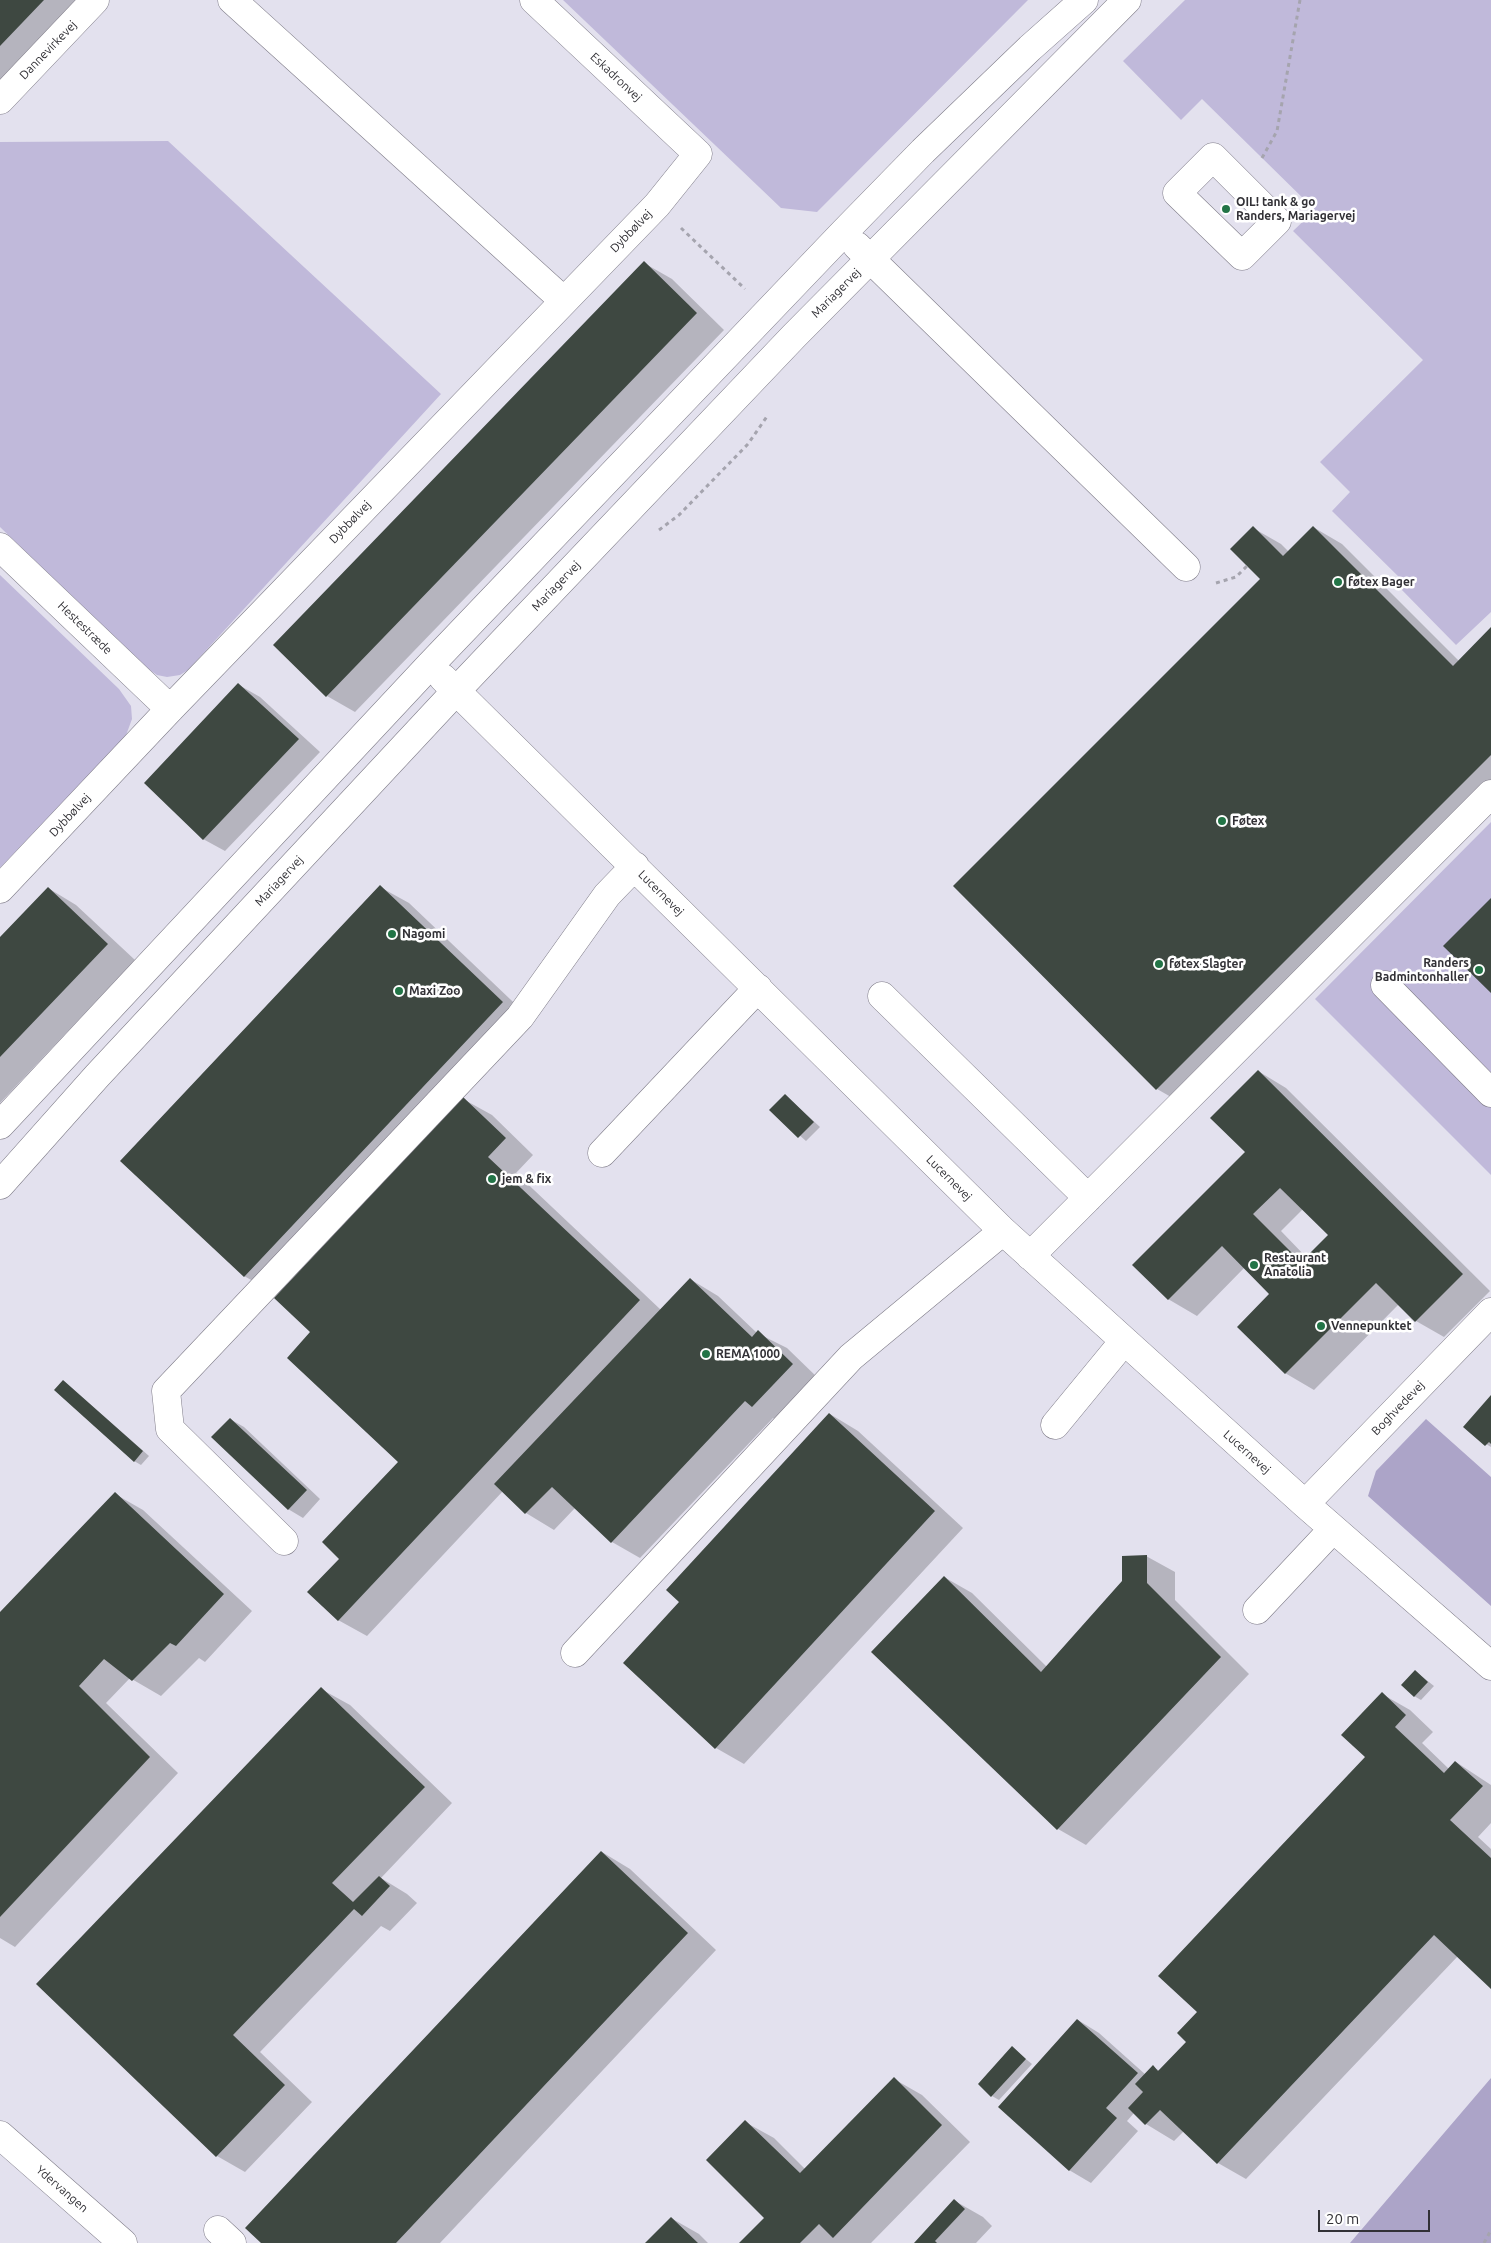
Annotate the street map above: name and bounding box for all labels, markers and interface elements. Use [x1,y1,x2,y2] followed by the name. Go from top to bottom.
[16,18,80,82] street label: Dannevirkevej
[587,50,645,104] street label: Eskadronvej
[1236,195,1355,223] place label: OIL! tank & go Randers, Mariagervej
[1220,203,1232,215] marker: OIL! tank & go Randers, Mariagervej
[607,207,655,255] street label: Dybbølvej
[808,265,864,321] street label: Mariagervej
[326,498,374,546] street label: Dybbølvej
[529,558,583,614] street label: Mariagervej
[1348,575,1415,589] place label: føtex Bager
[1332,576,1344,588] marker: føtex Bager
[55,599,115,657] street label: Hestestræde
[46,790,94,840] street label: Dybbølvej
[1232,814,1264,828] place label: Føtex
[1216,815,1228,827] marker: Føtex
[252,853,306,909] street label: Mariagervej
[635,867,687,919] street label: Lucernevej
[402,927,445,941] place label: Nagomi
[386,928,398,940] marker: Nagomi
[1375,956,1469,984] place label: Randers Badmintonhaller
[1169,957,1243,971] place label: føtex Slagter
[1153,958,1165,970] marker: føtex Slagter
[1473,964,1485,976] marker: Randers Badmintonhaller
[409,984,460,998] place label: Maxi Zoo
[393,985,405,997] marker: Maxi Zoo
[923,1152,975,1204] street label: Lucernevej
[502,1172,551,1186] place label: jem & fix
[486,1173,498,1185] marker: jem & fix
[1264,1251,1326,1279] place label: Restaurant Anatolia
[1248,1259,1260,1271] marker: Restaurant Anatolia
[1331,1319,1412,1333] place label: Vennepunktet
[1315,1320,1327,1332] marker: Vennepunktet
[716,1347,780,1361] place label: REMA 1000
[700,1348,712,1360] marker: REMA 1000
[1369,1378,1427,1438] street label: Boghvedevej
[1220,1427,1274,1477] street label: Lucernevej
[33,2163,91,2215] street label: Ydervangen
[1321,2200,1434,2232] scale bar
[1326,2210,1359,2227] text: 20 m

